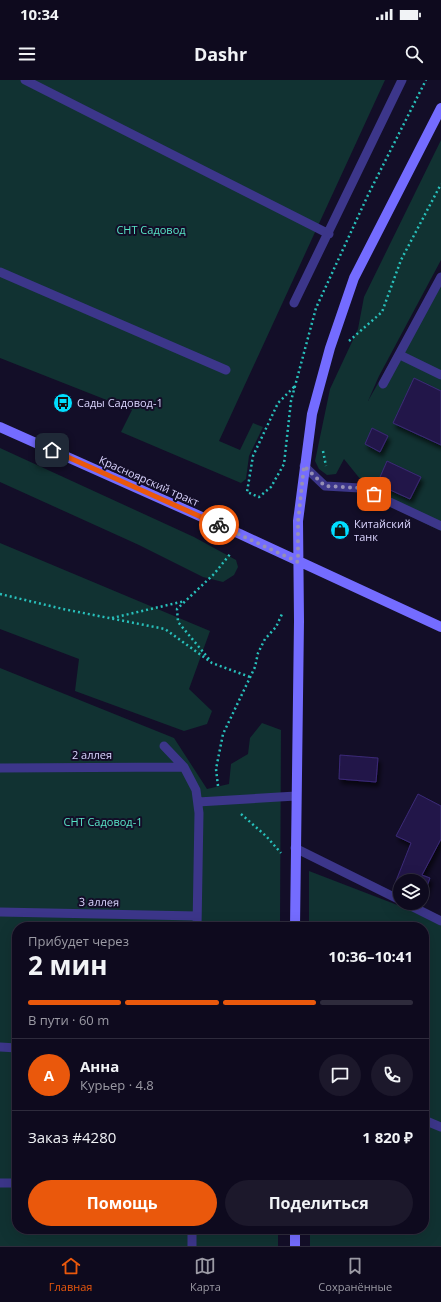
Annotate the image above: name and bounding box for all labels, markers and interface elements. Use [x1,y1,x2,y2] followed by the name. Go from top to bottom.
[20,4,59,24] text: 10:34
[194,42,247,66] text: Dashr
[16,43,38,65] icon: menu
[403,43,425,65] icon: search
[116,222,186,237] park label: СНТ Садовод
[52,392,74,414] bus stop icon: Сады Садовод-1
[77,395,163,410] place label: Сады Садовод-1
[35,433,69,467] pin
[41,439,63,461] icon: home
[97,452,202,509] street label: Красноярский тракт
[357,477,391,511] pin
[363,483,385,505] icon: bag
[199,505,239,545] courier
[208,514,230,536] icon: bike
[354,516,411,544] place label: Китайский танк
[329,519,351,541] shop icon: Китайский танк
[72,747,112,762] street label: 2 аллея
[63,814,143,829] park label: СНТ Садовод-1
[393,874,429,910] map controls
[393,874,429,910] button: layers
[79,894,119,909] street label: 3 аллея
[28,932,129,950] text: Прибудет через
[328,946,413,966] text: 10:36–10:41
[28,947,108,983] text: 2 мин
[28,1011,109,1029] text: В пути · 60 m
[319,1054,361,1096] button: chat
[371,1054,413,1096] button: phone
[80,1056,119,1076] text: Анна
[44,1065,54,1085] text: А
[80,1076,154,1094] text: Курьер · 4.8
[28,1127,116,1147] text: Заказ #4280
[362,1127,413,1147] text: 1 820 ₽
[28,1180,217,1226] button: Помощь
[225,1180,413,1226] button: Поделиться
[49,1255,92,1294] tab: Главная
[190,1255,221,1294] tab: Карта
[318,1255,392,1294] tab: Сохранённые

